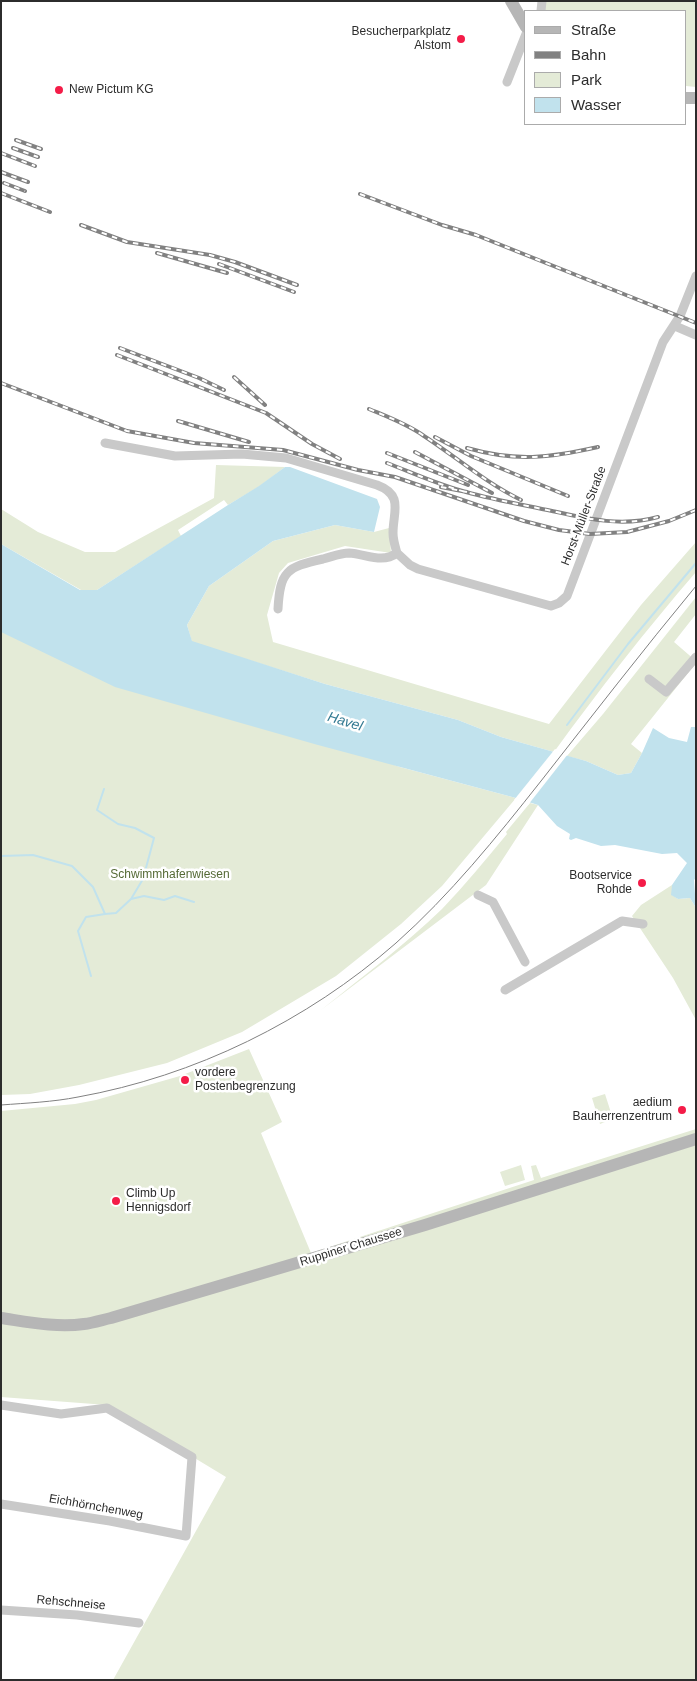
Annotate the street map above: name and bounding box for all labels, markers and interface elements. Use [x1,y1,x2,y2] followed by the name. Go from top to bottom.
[524,10,687,125] legend
[571,21,616,38] text: Straße
[352,25,451,53] place label: Besucherparkplatz Alstom
[455,33,467,45] marker: Besucherparkplatz Alstom
[571,46,606,63] text: Bahn
[571,71,602,88] text: Park
[69,83,154,97] place label: New Pictum KG
[53,84,65,96] marker: New Pictum KG
[571,96,621,113] text: Wasser
[558,464,610,568] street label: Horst-Müller-Straße
[325,709,365,735] water label: Havel
[110,868,230,882] park label: Schwimmhafenwiesen
[569,869,632,897] place label: Bootservice Rohde
[636,877,648,889] marker: Bootservice Rohde
[195,1066,296,1094] place label: vordere Postenbegrenzung
[179,1074,191,1086] marker: vordere Postenbegrenzung
[573,1096,672,1124] place label: aedium Bauherrenzentrum
[676,1104,688,1116] marker: aedium Bauherrenzentrum
[126,1187,191,1215] place label: Climb Up Hennigsdorf
[110,1195,122,1207] marker: Climb Up Hennigsdorf
[298,1225,404,1269] street label: Ruppiner Chaussee
[48,1492,144,1522] street label: Eichhörnchenweg
[36,1593,106,1613] street label: Rehschneise

